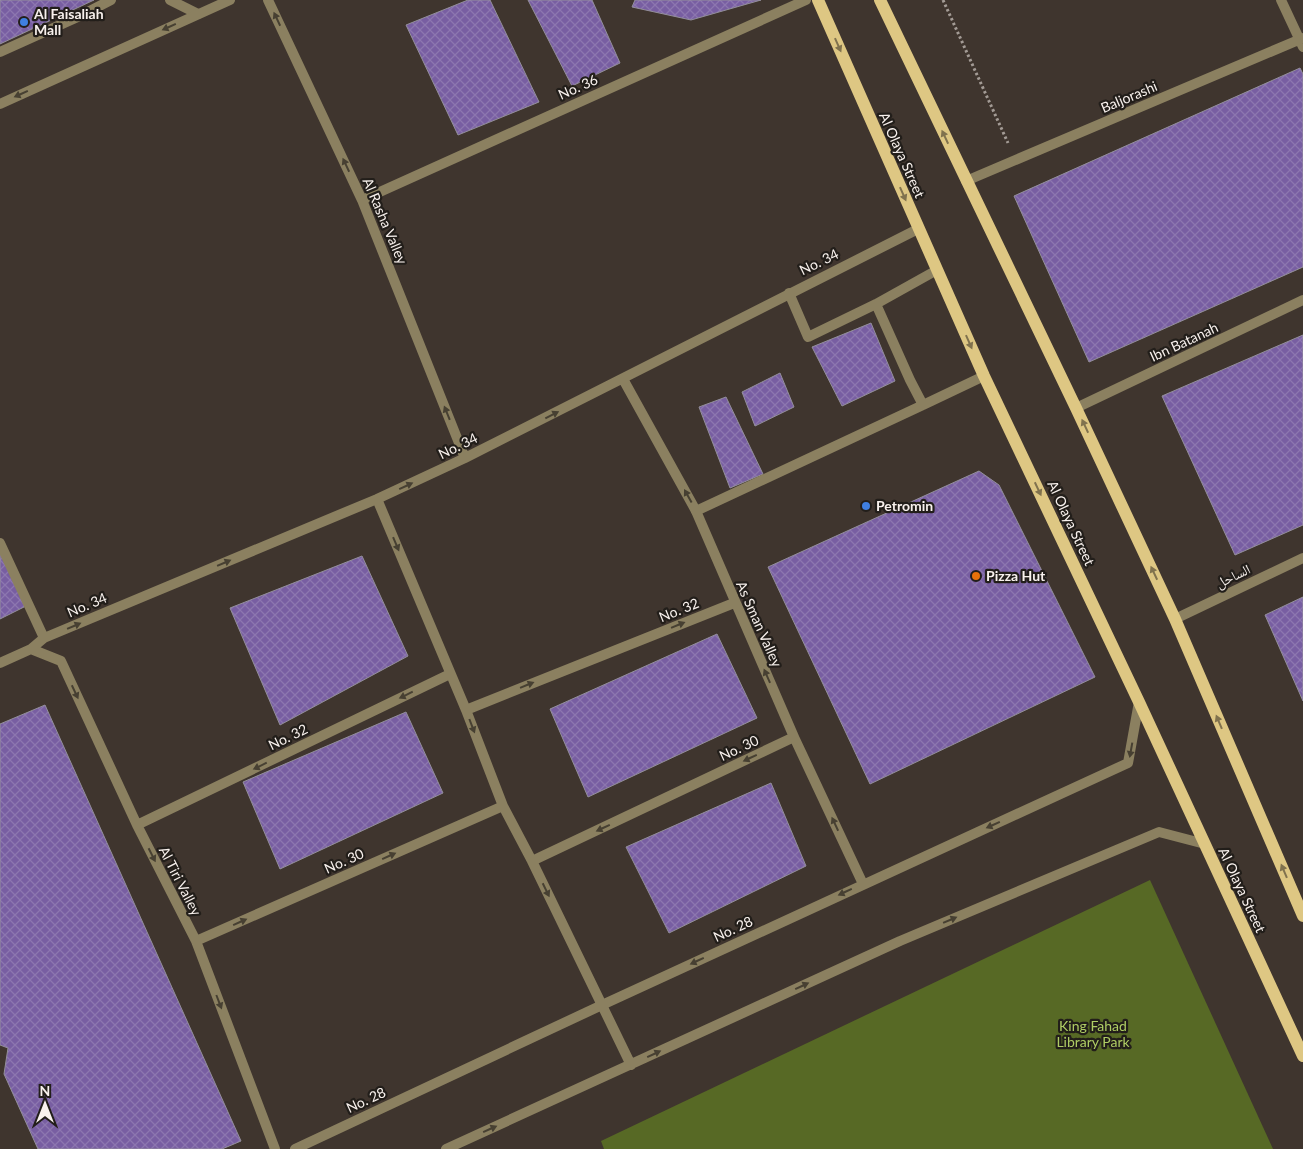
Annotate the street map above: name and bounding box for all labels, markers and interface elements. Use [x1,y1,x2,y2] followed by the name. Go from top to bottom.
[33,5,104,38] place label: Al Faisaliah Mall
[272,11,281,26] one-way arrow
[18,16,30,28] marker: Al Faisaliah Mall
[162,23,176,31] one-way arrow
[834,38,842,52] one-way arrow
[555,70,600,103] street label: No. 36
[1098,77,1160,116] street label: Baljorashi
[14,91,28,99] one-way arrow
[876,109,929,200] street label: Al Olaya Street
[941,130,949,144] one-way arrow
[342,158,350,172] one-way arrow
[360,175,412,267] street label: Al Rasha Valley
[899,187,907,201] one-way arrow
[796,245,841,278] street label: No. 34
[1147,318,1221,365] street label: Ibn Batanah
[966,335,974,349] one-way arrow
[443,406,451,420] one-way arrow
[545,411,559,419] one-way arrow
[1080,419,1088,433] one-way arrow
[435,429,480,462] street label: No. 34
[1044,478,1099,568] street label: Al Olaya Street
[399,482,413,490] one-way arrow
[1034,482,1042,496] one-way arrow
[683,489,692,502] one-way arrow
[876,497,933,514] place label: Petromin
[860,500,872,512] marker: Petromin
[392,537,400,551] one-way arrow
[217,559,231,567] one-way arrow
[1213,560,1253,592] street label: الساحل
[1149,566,1157,580] one-way arrow
[986,567,1046,584] place label: Pizza Hut
[970,570,982,582] marker: Pizza Hut
[733,578,786,670] street label: As Sman Valley
[64,589,109,620] street label: No. 34
[656,594,701,625] street label: No. 32
[67,621,81,629] one-way arrow
[671,621,685,629] one-way arrow
[762,669,770,683] one-way arrow
[520,681,534,689] one-way arrow
[72,685,80,699] one-way arrow
[399,691,414,700] one-way arrow
[1215,714,1223,729] one-way arrow
[469,719,476,734] one-way arrow
[265,720,310,753] street label: No. 32
[716,731,761,764] street label: No. 30
[1126,742,1134,758] one-way arrow
[743,754,757,762] one-way arrow
[253,762,267,770] one-way arrow
[831,817,839,831] one-way arrow
[986,821,1000,829] one-way arrow
[596,824,610,832] one-way arrow
[156,843,206,919] street label: Al Tiri Valley
[321,844,366,877] street label: No. 30
[1215,845,1270,935] street label: Al Olaya Street
[148,848,156,862] one-way arrow
[382,852,396,860] one-way arrow
[1279,864,1287,878] one-way arrow
[543,883,551,897] one-way arrow
[838,889,852,897] one-way arrow
[710,912,755,945] street label: No. 28
[943,916,958,924] one-way arrow
[233,917,247,925] one-way arrow
[690,957,704,965] one-way arrow
[795,982,809,990] one-way arrow
[216,995,223,1010] one-way arrow
[1056,1017,1131,1050] park label: King Fahad Library Park
[647,1050,661,1058] one-way arrow
[20,1079,70,1129] north arrow
[40,1082,50,1099] text: N
[343,1083,388,1116] street label: No. 28
[483,1124,497,1132] one-way arrow

